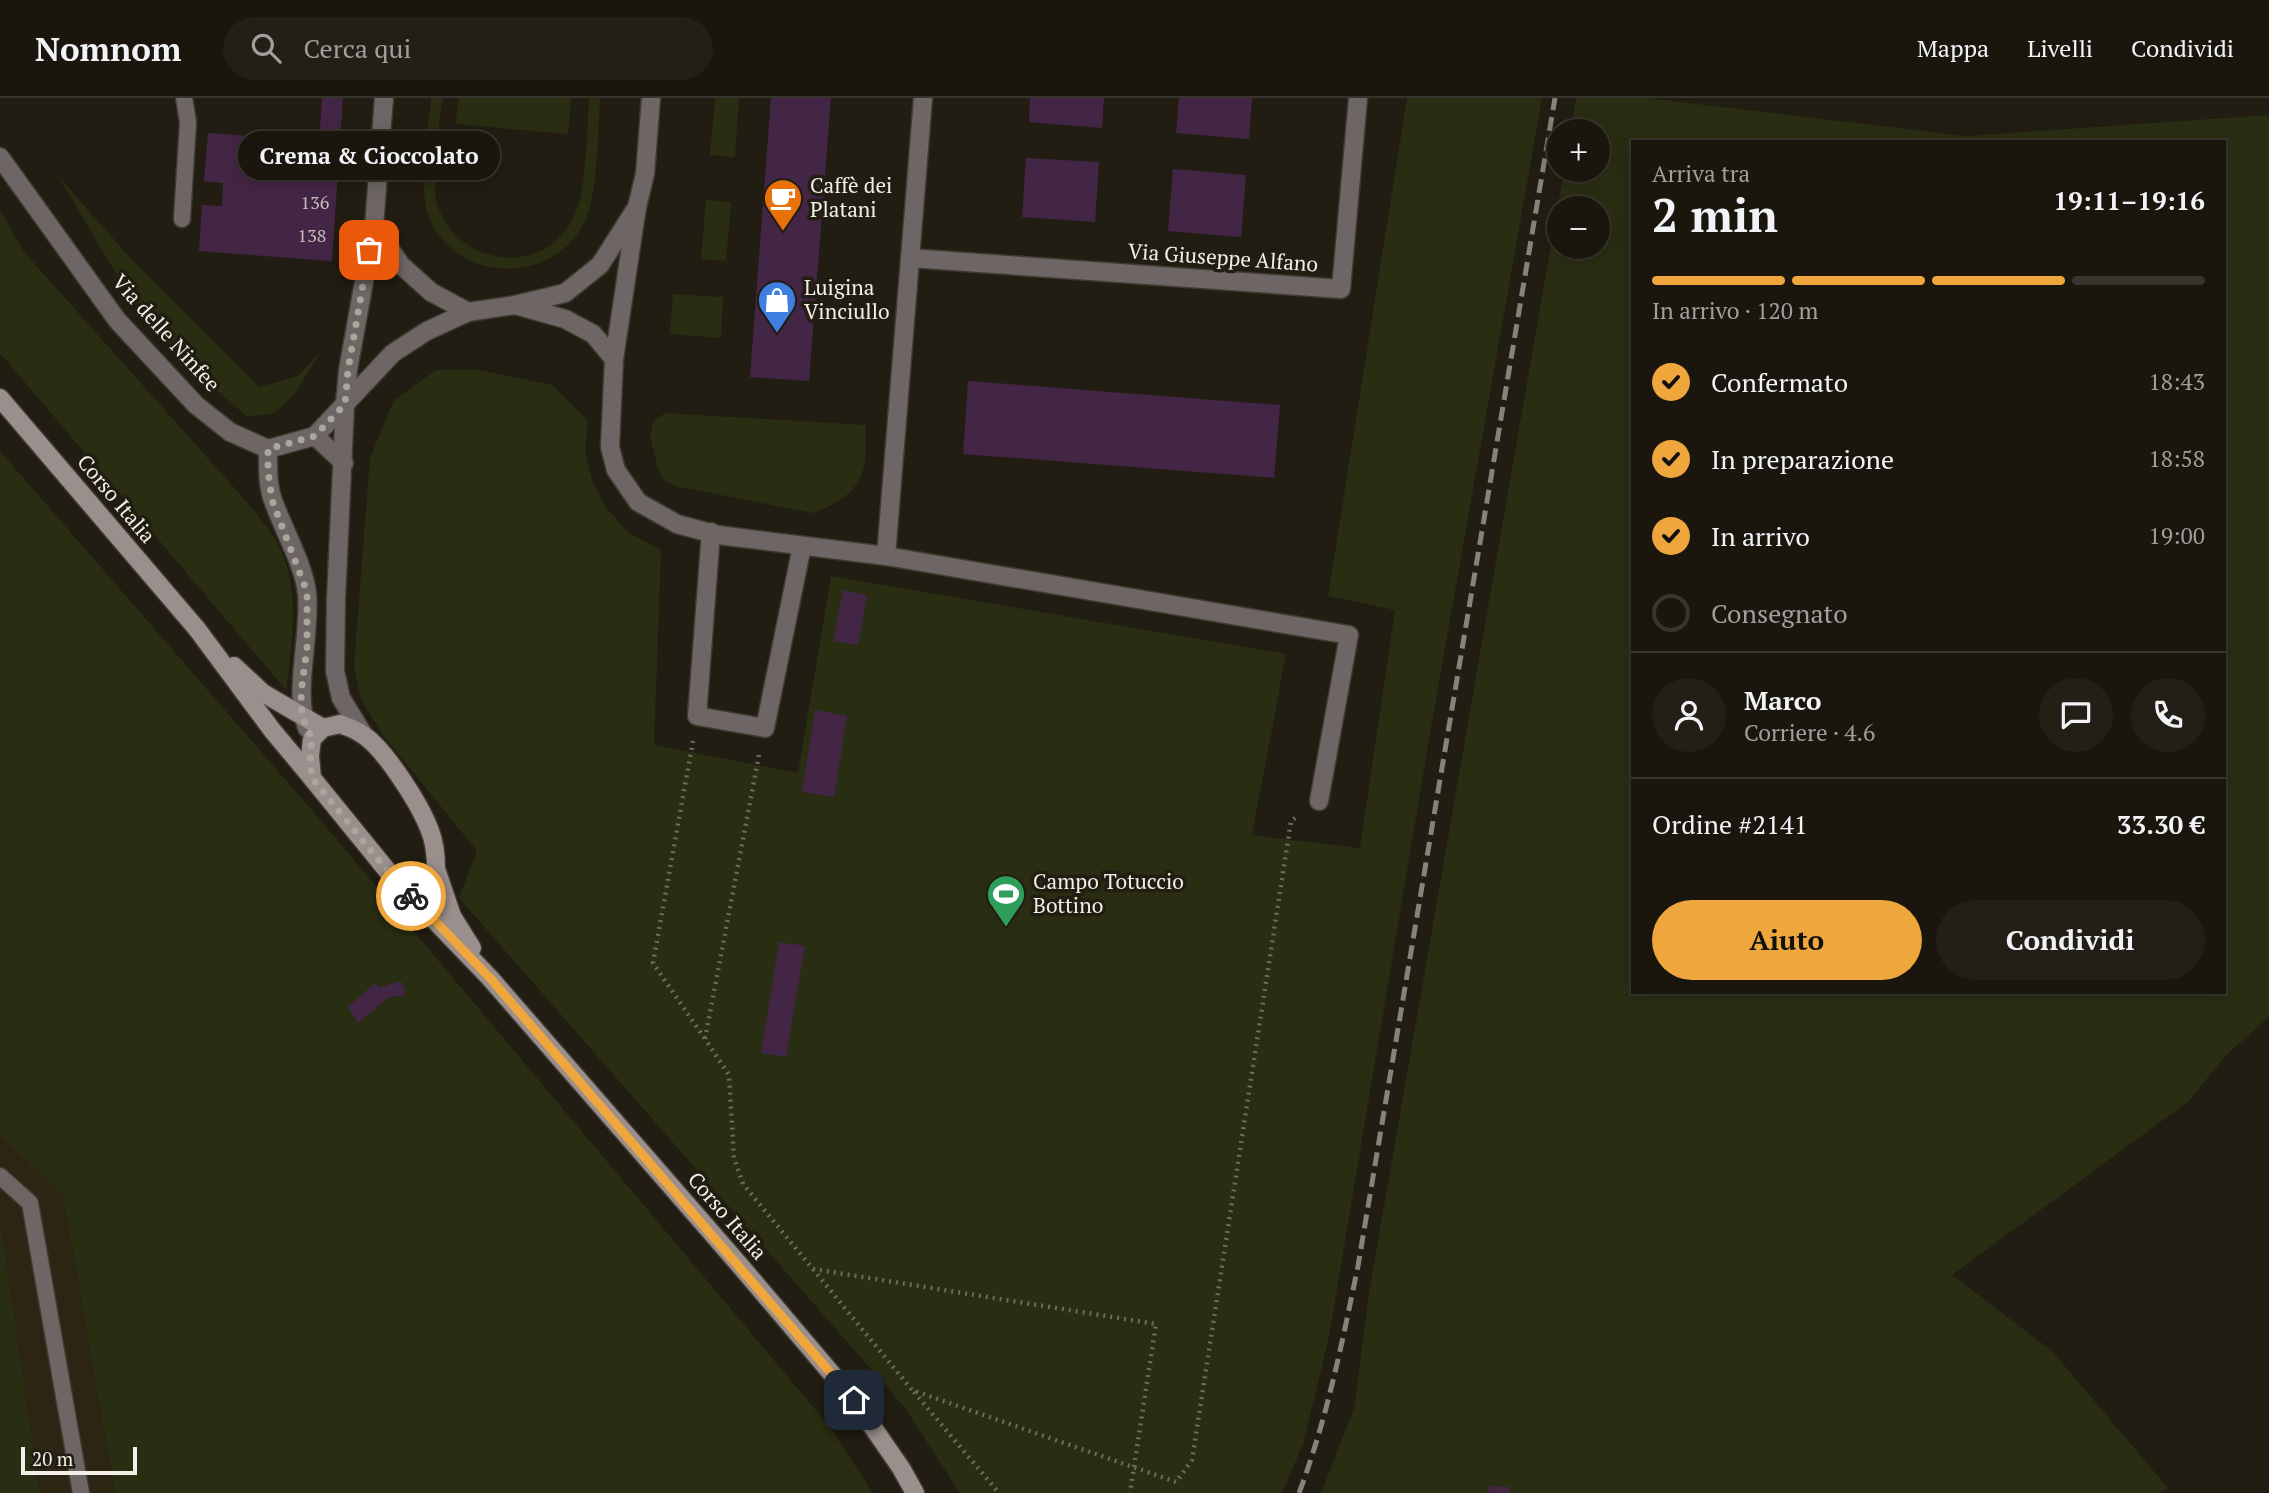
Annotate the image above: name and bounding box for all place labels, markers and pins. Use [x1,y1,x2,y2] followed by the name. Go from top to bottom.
[238,131,500,180] callout: Crema & Cioccolato
[810,171,892,223] place label: Caffè dei Platani
[762,177,804,232] cafe icon: Caffè dei Platani
[339,220,399,280] pin
[804,273,890,325] place label: Luigina Vinciullo
[756,279,798,334] shop icon: Luigina Vinciullo
[1033,867,1184,919] place label: Campo Totuccio Bottino
[985,873,1027,928] sports icon: Campo Totuccio Bottino
[824,1370,884,1430] pin

